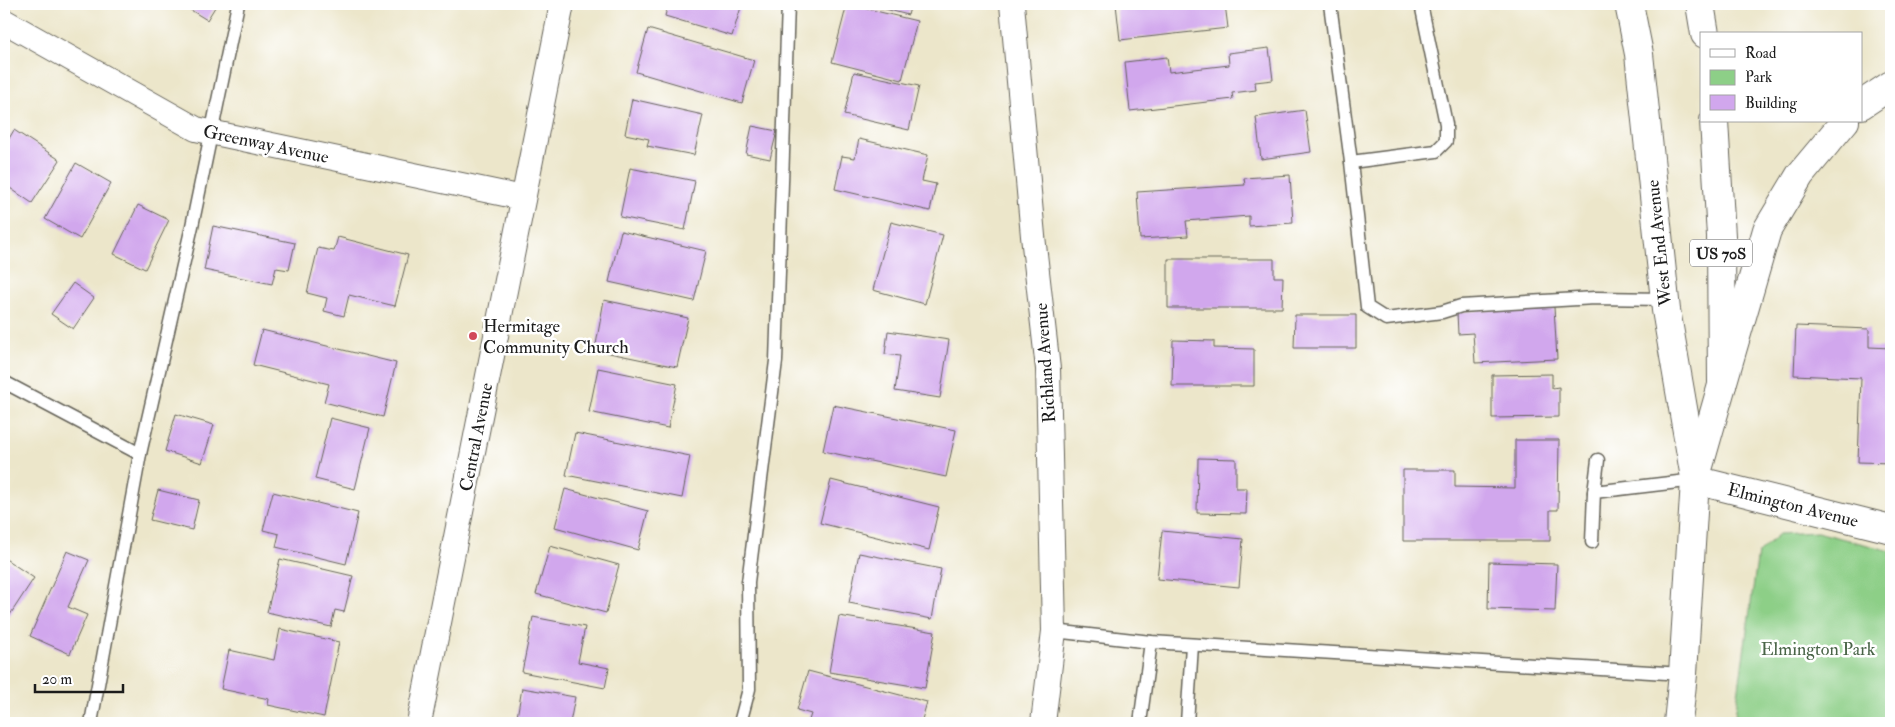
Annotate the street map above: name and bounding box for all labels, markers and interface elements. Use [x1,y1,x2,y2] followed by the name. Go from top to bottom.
[1700,32,1862,122] legend
[1745,44,1777,63] text: Road
[1745,68,1772,87] text: Park
[1745,94,1797,113] text: Building
[201,120,331,169] street label: Greenway Avenue
[1641,178,1678,308] street label: West End Avenue
[1690,240,1752,266] road number: US 70S
[1030,302,1061,424] street label: Richland Avenue
[483,315,629,359] place label: Hermitage Community Church
[467,330,479,342] marker: Hermitage Community Church
[455,380,498,493] street label: Central Avenue
[1725,478,1861,533] street label: Elmington Avenue
[1761,638,1876,661] park label: Elmington Park
[35,662,122,694] scale bar
[42,670,72,689] text: 20 m

